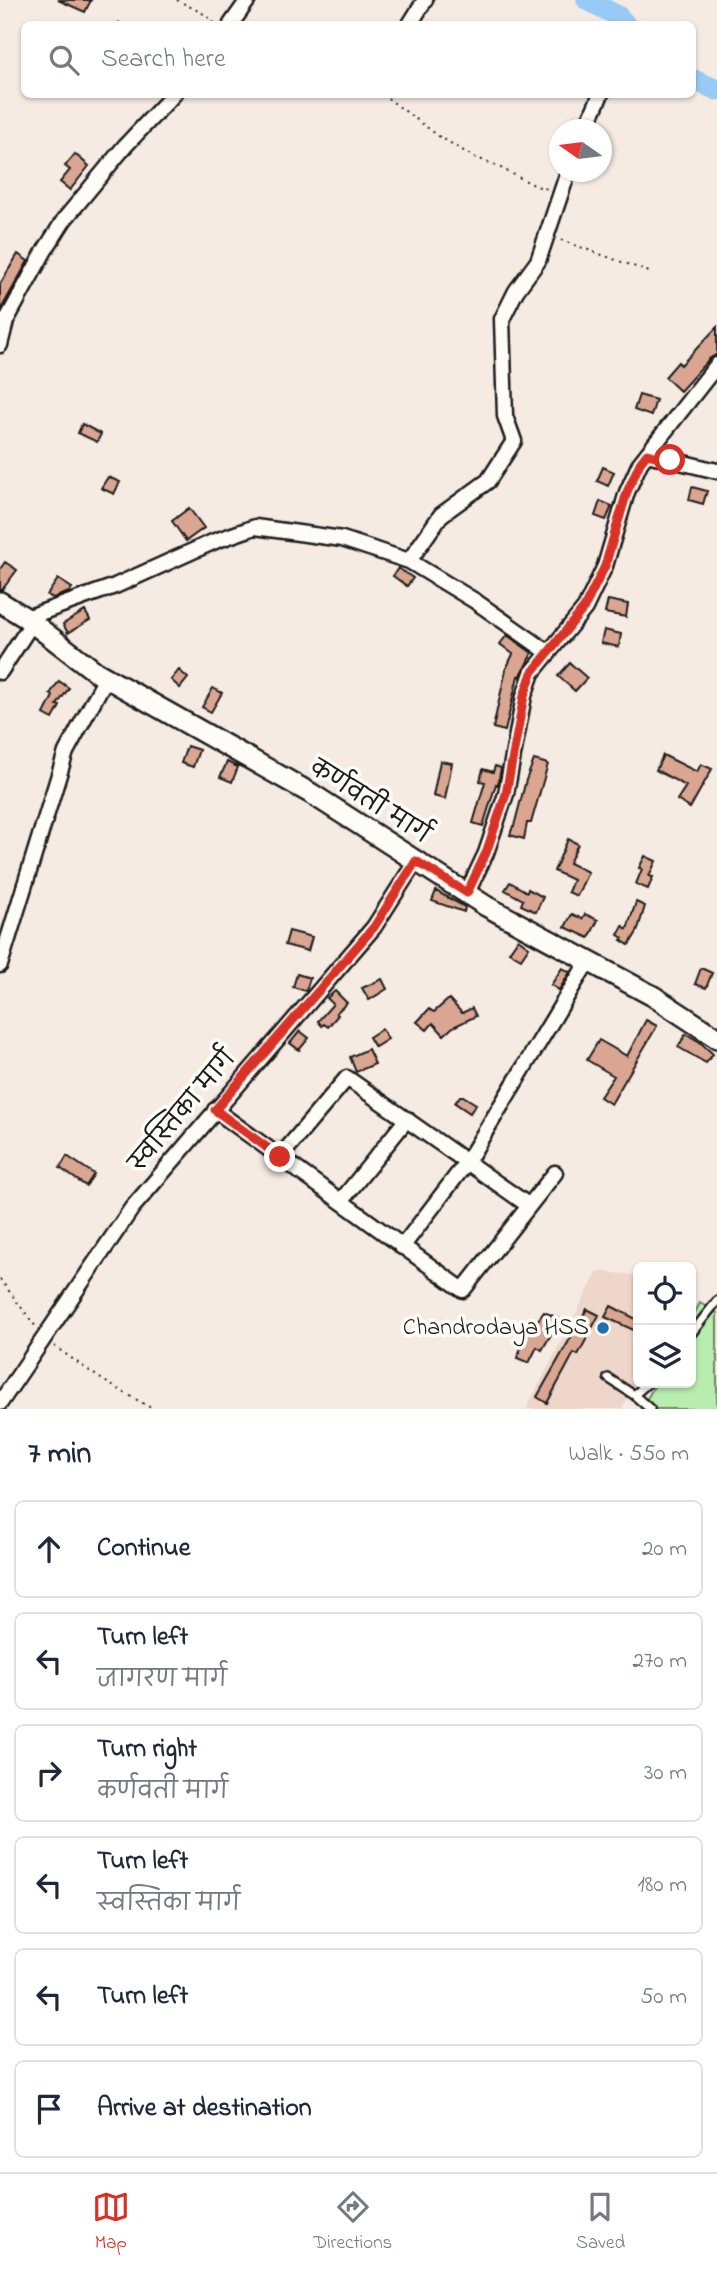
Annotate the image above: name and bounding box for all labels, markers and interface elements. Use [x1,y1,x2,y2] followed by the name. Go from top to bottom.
[21,21,696,98] search box
[45,41,83,79] icon: search
[101,41,226,79] text: Search here
[549,119,612,182] north arrow
[654,444,685,475] route start
[302,749,439,855] street label: कर्णवती मार्ग
[119,1040,247,1182] street label: स्वस्तिका मार्ग
[264,1141,295,1172] route end
[633,1262,696,1388] map controls
[633,1262,696,1325] button: locate
[403,1311,589,1347] place label: Chandrodaya HSS
[595,1320,611,1336] marker: Chandrodaya HSS
[633,1325,696,1388] button: layers
[28,1433,91,1477] text: 7 min
[569,1438,689,1471] text: Walk · 550 m
[30,1530,68,1568] icon: ahead
[97,1530,190,1568] text: Continue
[642,1533,687,1566] text: 20 m
[97,1619,188,1657] text: Turn left
[30,1642,68,1680] icon: left
[633,1645,687,1678] text: 270 m
[97,1664,227,1697] text: जागरण मार्ग
[97,1731,197,1769] text: Turn right
[30,1754,68,1792] icon: right
[644,1757,687,1790] text: 30 m
[97,1776,228,1809] text: कर्णवती मार्ग
[97,1843,188,1881] text: Turn left
[30,1866,68,1904] icon: left
[638,1869,687,1902] text: 180 m
[97,1888,240,1921] text: स्वस्तिका मार्ग
[30,1978,68,2016] icon: left
[97,1978,188,2016] text: Turn left
[640,1981,687,2014] text: 50 m
[30,2090,68,2128] icon: arrive
[97,2090,312,2128] text: Arrive at destination
[92,2188,130,2257] tab: Map
[313,2188,392,2257] tab: Directions
[576,2188,625,2257] tab: Saved

